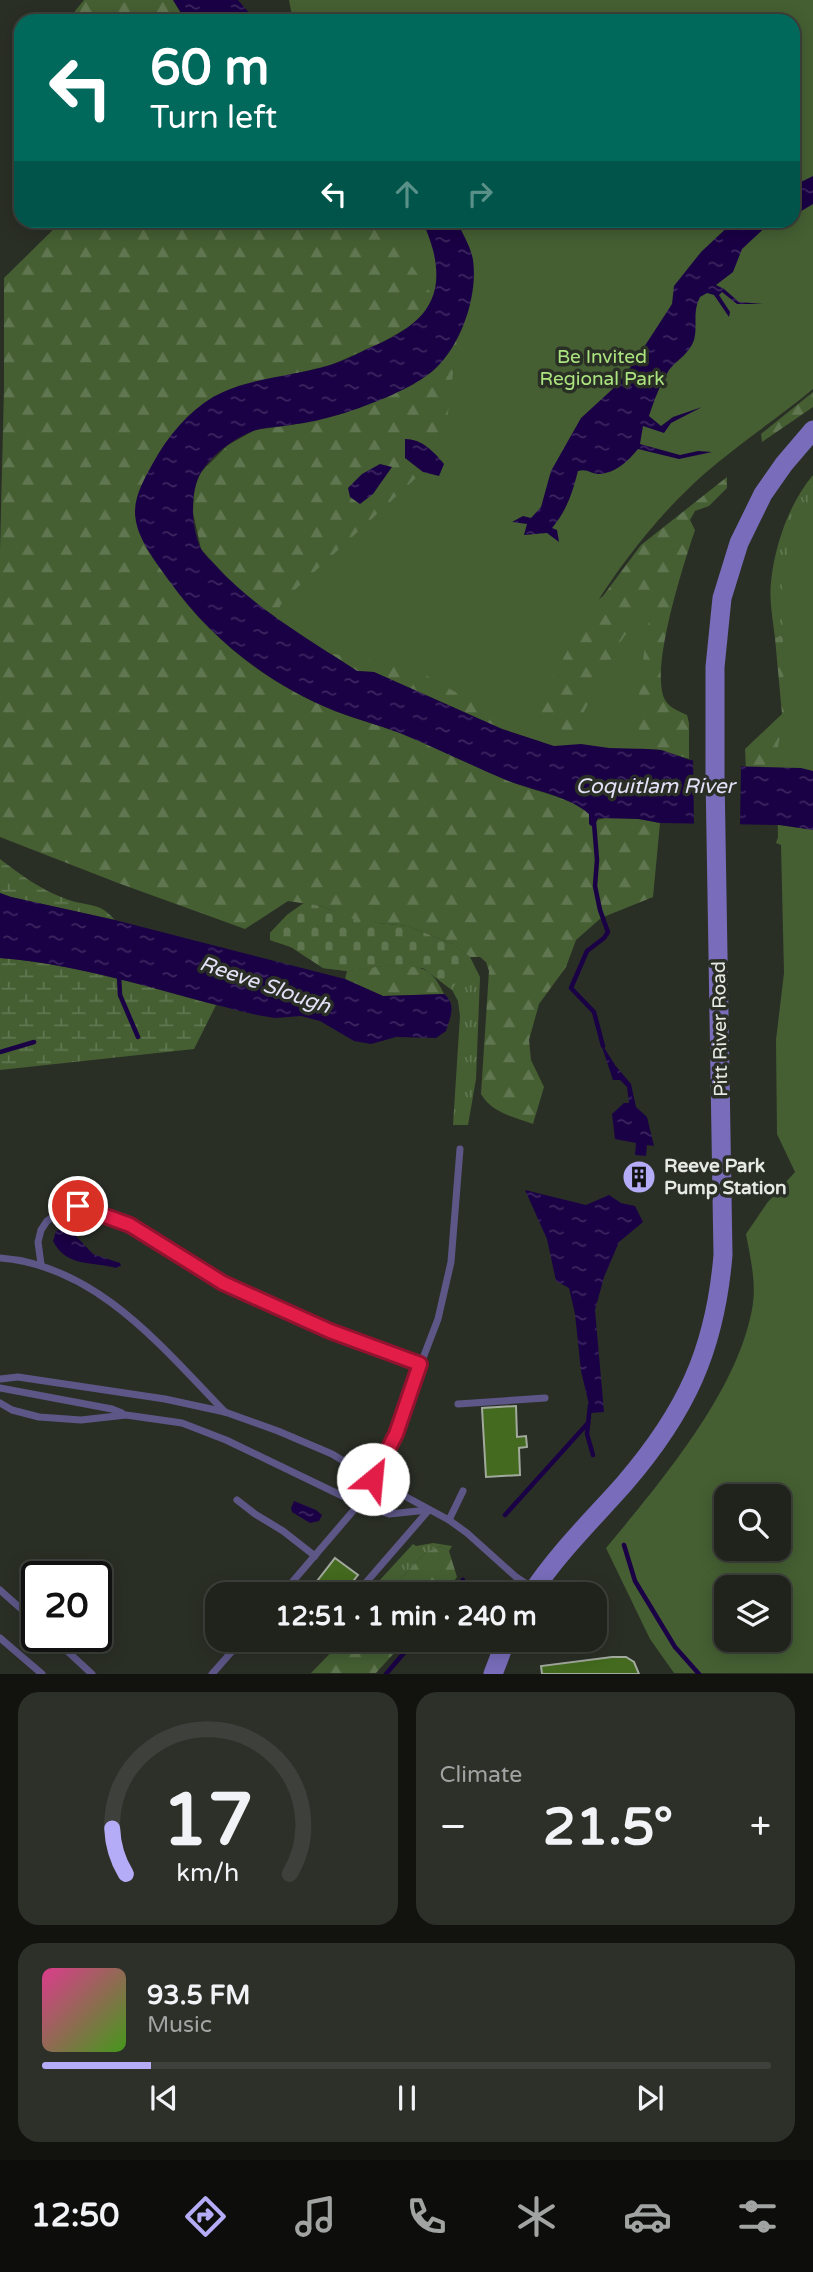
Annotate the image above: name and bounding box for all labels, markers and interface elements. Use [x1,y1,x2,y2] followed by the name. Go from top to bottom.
[150,39,269,98] text: 60 m
[35,42,126,133] icon: left
[150,99,277,137] text: Turn left
[315,175,353,213] icon: left
[388,175,426,213] icon: ahead
[461,175,499,213] icon: right
[539,346,665,390] park label: Be Invited Regional Park
[575,774,738,799] water label: Coquitlam River
[196,951,335,1019] water label: Reeve Slough
[708,961,732,1097] street label: Pitt River Road
[664,1155,787,1200] place label: Reeve Park Pump Station
[620,1158,658,1196] building icon: Reeve Park Pump Station
[48,1176,108,1236] pin
[59,1187,97,1225] icon: arrive
[336,1442,410,1516] position arrow
[714,1484,791,1652] map controls
[714,1484,791,1561] button: search
[21,1561,112,1652] speed limit sign: 20
[714,1575,791,1652] button: layers
[275,1601,537,1632] text: 12:51 · 1 min · 240 m
[440,1761,522,1789] text: Climate
[162,1778,253,1866] text: 17
[543,1796,673,1859] text: 21.5°
[440,1804,467,1850] text: −
[750,1804,771,1850] text: +
[176,1858,239,1888] text: km/h
[147,1980,250,2011] text: 93.5 FM
[147,2011,212,2039] text: Music
[145,2079,183,2117] icon: previous
[388,2079,426,2117] icon: pause
[631,2079,669,2117] icon: next
[181,2192,230,2241] icon: directions
[291,2192,340,2241] icon: music
[402,2192,451,2241] icon: phone
[512,2192,561,2241] icon: climate
[623,2192,672,2241] icon: car
[733,2192,782,2241] icon: filters
[31,2197,119,2235] text: 12:50

